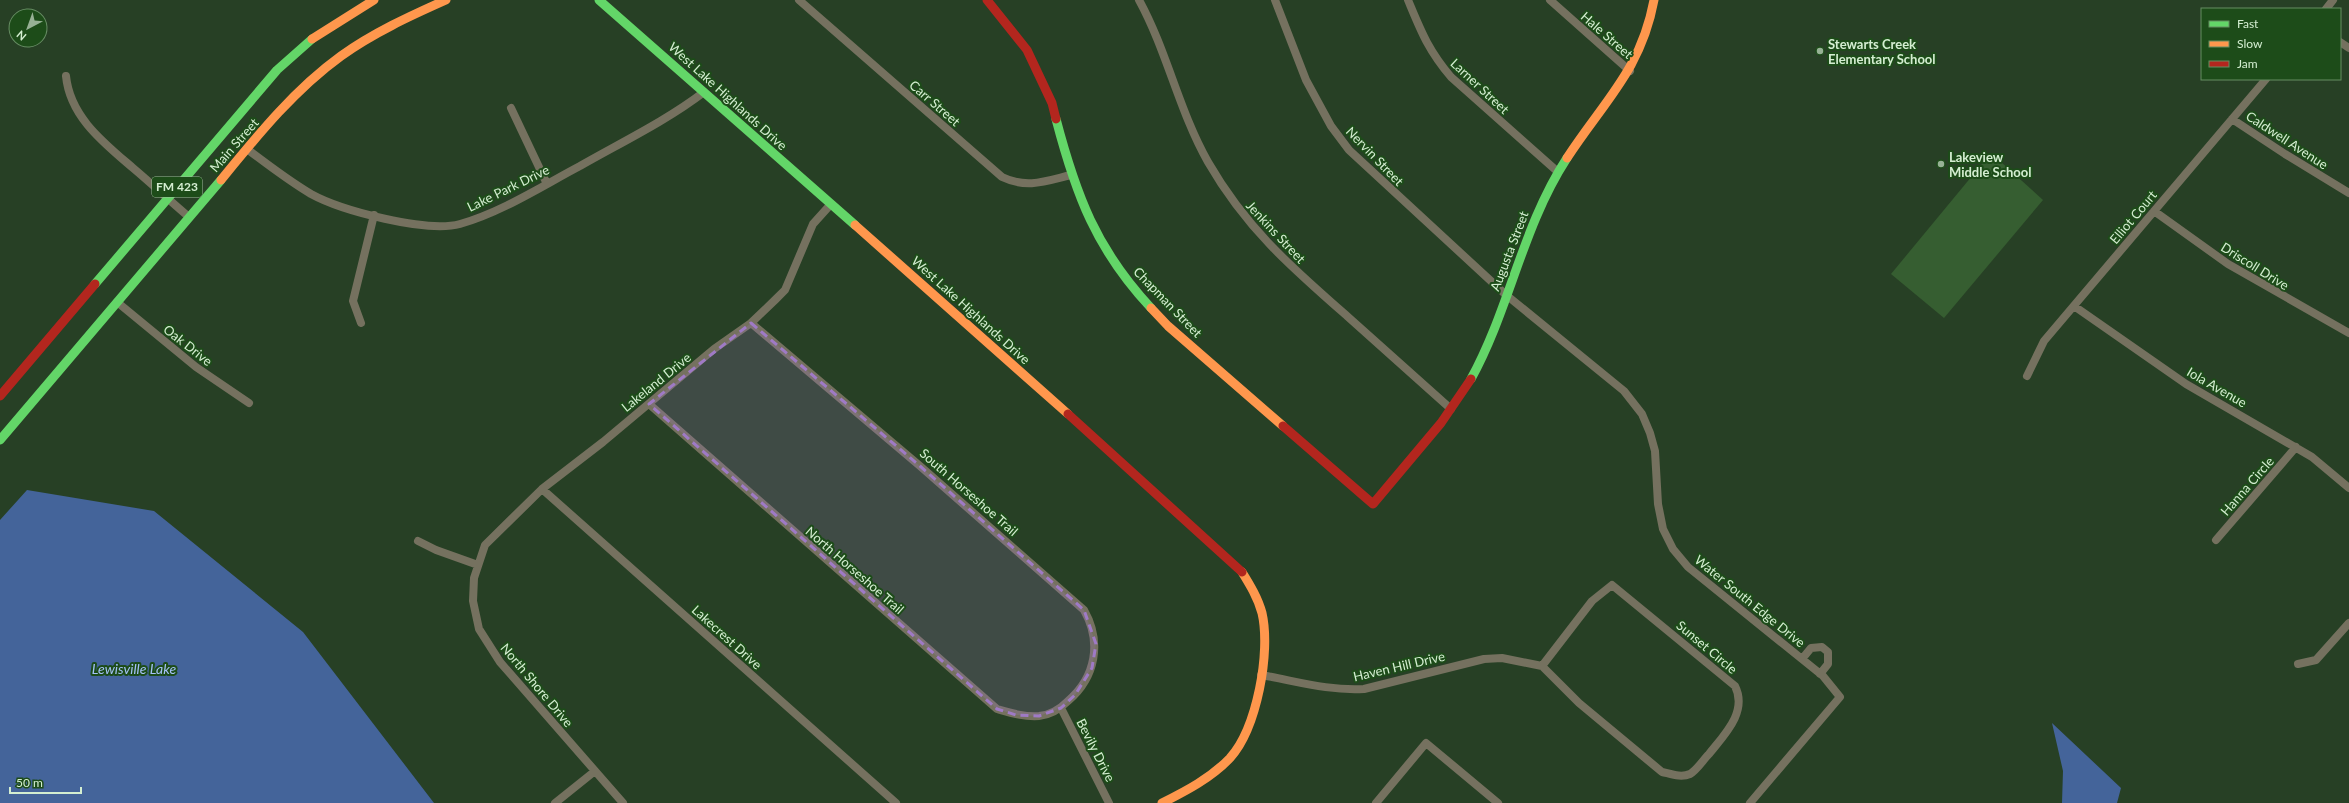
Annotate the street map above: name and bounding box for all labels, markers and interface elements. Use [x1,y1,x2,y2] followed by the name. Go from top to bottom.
[8,8,48,48] north arrow
[1578,8,1637,62] street label: Hale Street
[2201,8,2341,80] legend
[2237,16,2259,31] text: Fast
[14,28,29,44] text: N
[1828,36,1936,67] place label: Stewarts Creek Elementary School
[2237,36,2263,51] text: Slow
[666,39,791,153] street label: West Lake Highlands Drive
[1815,46,1825,56] marker: Stewarts Creek Elementary School
[1447,55,1513,117] street label: Larner Street
[2237,56,2258,71] text: Jam
[906,77,964,130] street label: Carr Street
[2243,108,2331,173] street label: Caldwell Avenue
[206,114,262,175] street label: Main Street
[1343,123,1407,189] street label: Nervin Street
[1949,149,2031,180] place label: Lakeview Middle School
[1936,159,1946,169] marker: Lakeview Middle School
[464,161,552,215] street label: Lake Park Drive
[152,177,202,197] road number: FM 423
[2106,187,2160,247] street label: Elliot Court
[1243,197,1309,267] street label: Jenkins Street
[1486,209,1532,293] street label: Augusta Street
[2218,239,2292,293] street label: Driscoll Drive
[909,253,1034,367] street label: West Lake Highlands Drive
[1130,263,1206,341] street label: Chapman Street
[160,321,216,369] street label: Oak Drive
[618,349,694,415] street label: Lakeland Drive
[2184,364,2250,411] street label: Iola Avenue
[917,445,1021,539] street label: South Horseshoe Trail
[2217,453,2277,519] street label: Hanna Circle
[803,523,907,617] street label: North Horseshoe Trail
[1691,551,1809,651] street label: Water South Edge Drive
[689,601,765,673] street label: Lakecrest Drive
[1673,617,1741,677] street label: Sunset Circle
[497,640,577,730] street label: North Shore Drive
[1352,648,1446,684] street label: Haven Hill Drive
[92,660,176,677] water label: Lewisville Lake
[1073,716,1119,784] street label: Bevily Drive
[10,769,81,795] scale bar
[16,775,43,790] text: 50 m

